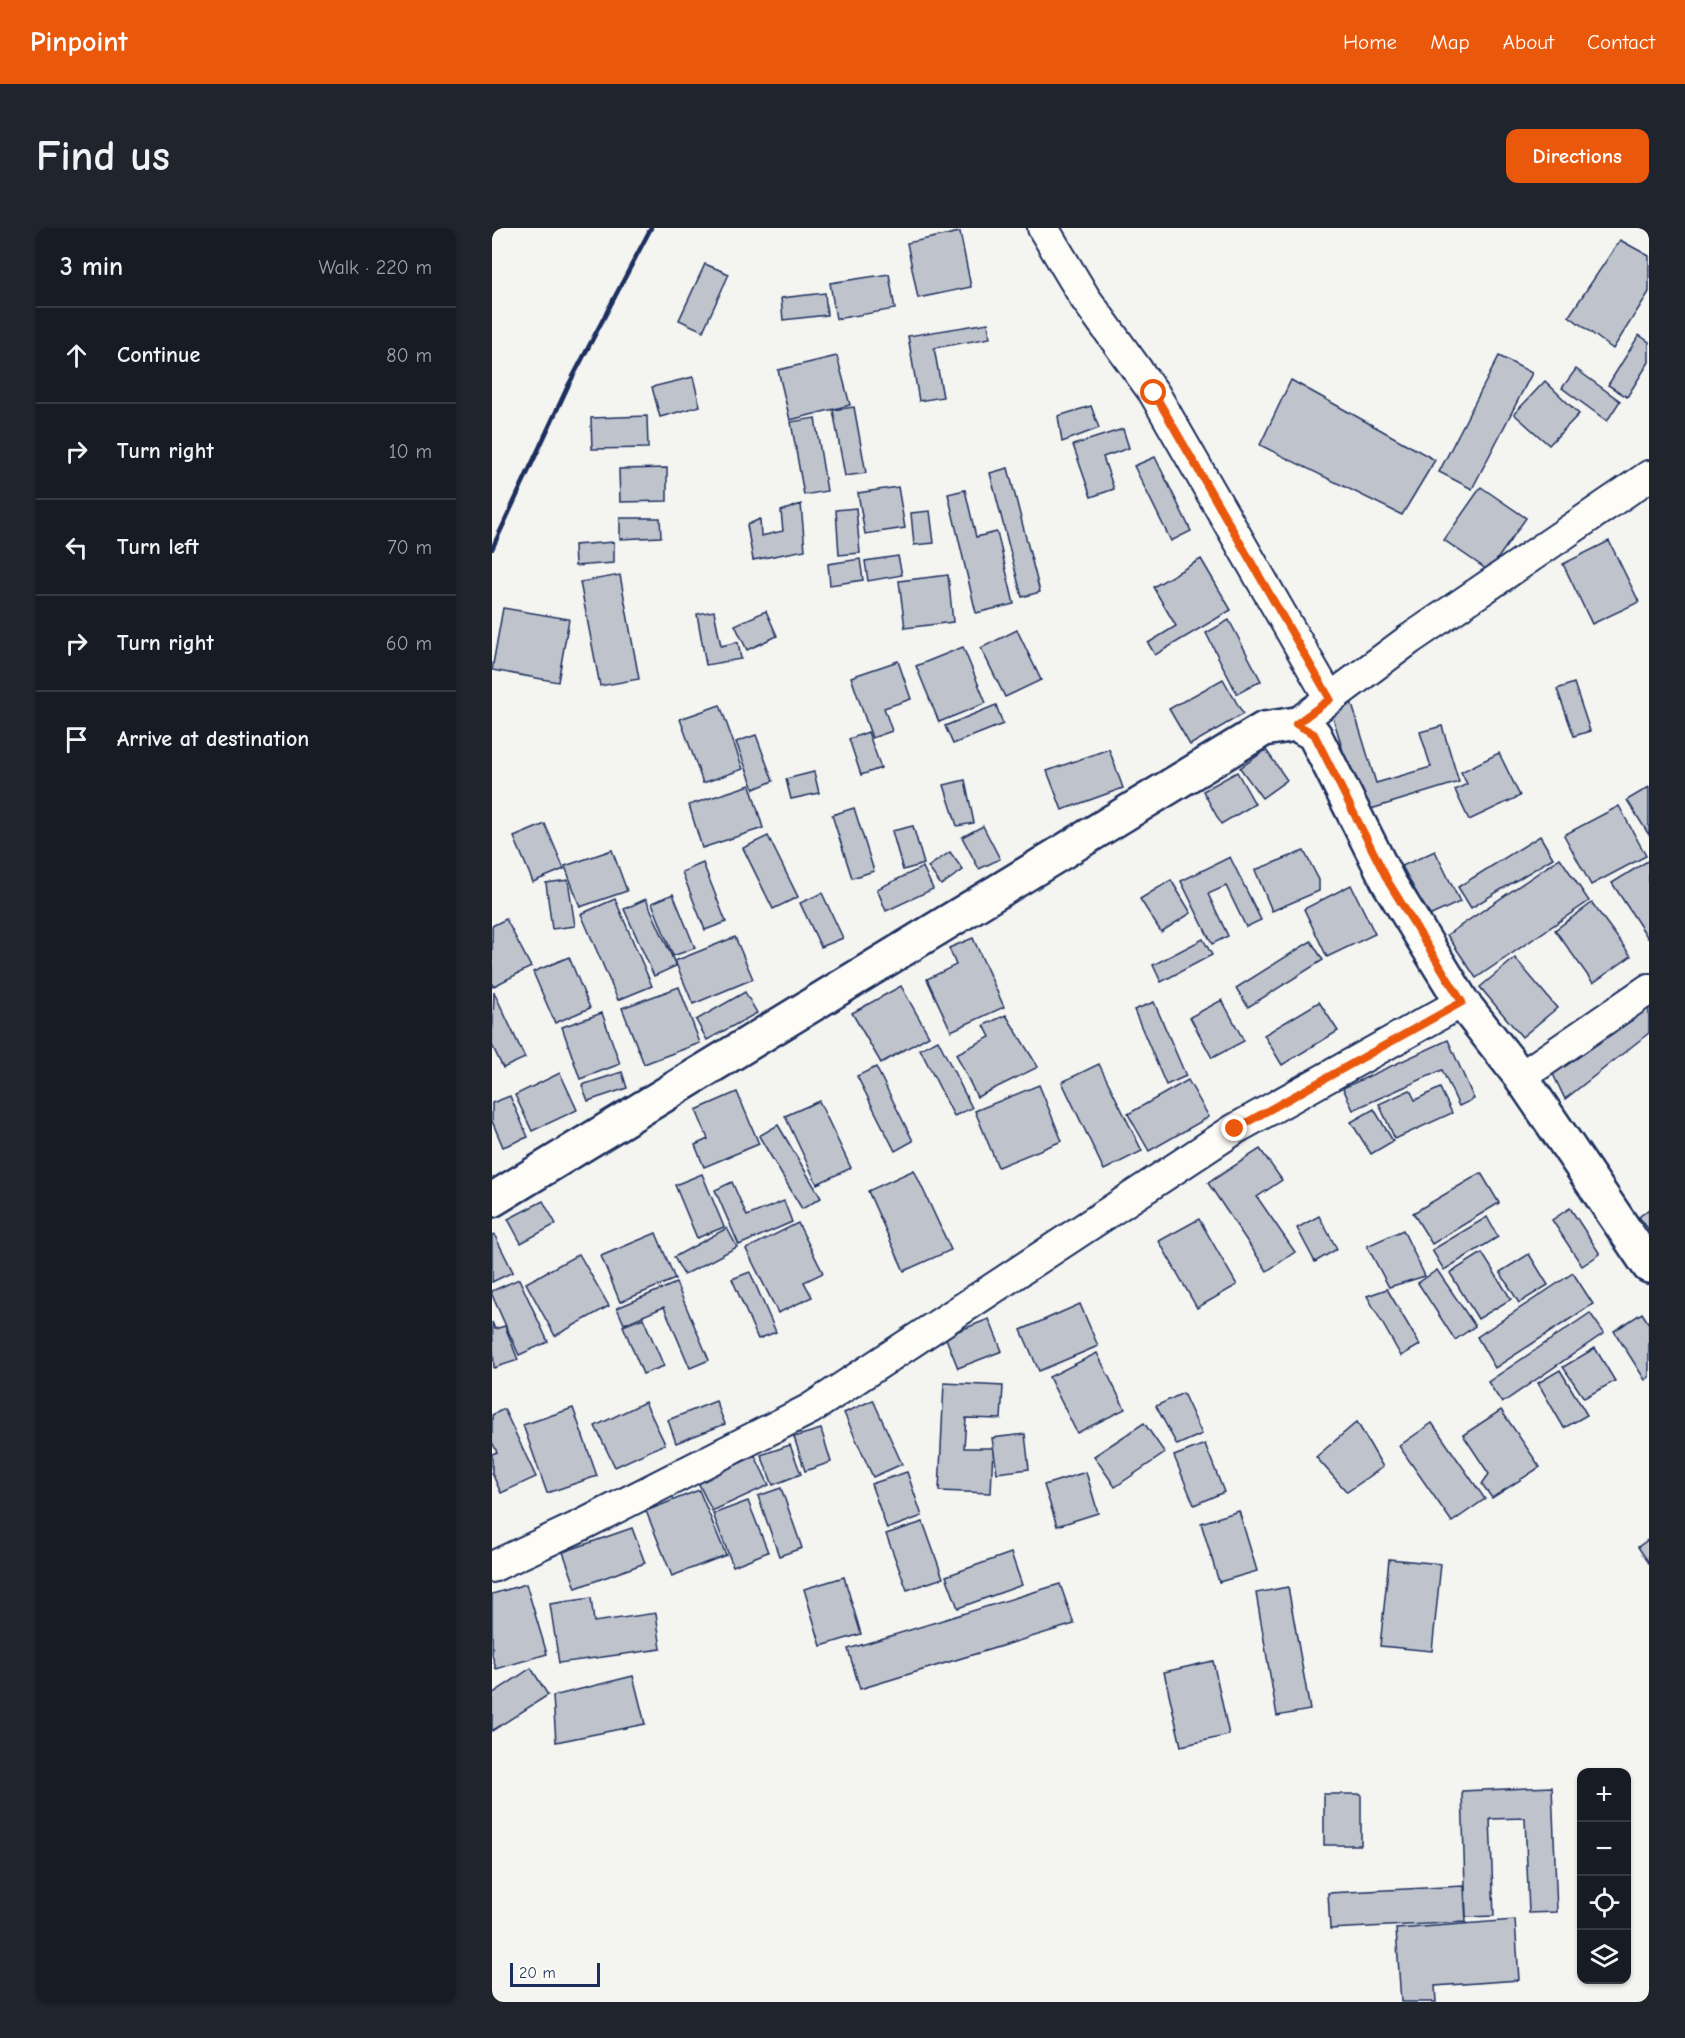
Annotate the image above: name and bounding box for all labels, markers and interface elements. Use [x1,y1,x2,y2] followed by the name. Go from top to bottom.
[30,26,128,58] text: Pinpoint
[1343,30,1397,54] text: Home
[1430,30,1470,54] text: Map
[1503,30,1554,54] text: About
[1587,30,1655,54] text: Contact
[1506,129,1649,183] button: Directions
[36,132,170,181] text: Find us
[60,252,123,282] text: 3 min
[318,256,432,279] text: Walk · 220 m
[60,339,93,372] icon: ahead
[117,342,200,368] text: Continue
[386,344,432,367] text: 80 m
[1140,379,1166,405] route start
[60,435,93,468] icon: right
[117,438,214,464] text: Turn right
[389,440,432,463] text: 10 m
[60,531,93,564] icon: left
[117,534,199,560] text: Turn left
[387,536,432,559] text: 70 m
[60,627,93,660] icon: right
[117,630,214,656] text: Turn right
[386,632,432,655] text: 60 m
[60,723,93,756] icon: arrive
[117,726,309,752] text: Arrive at destination
[1221,1115,1247,1141] route end
[1577,1768,1631,1984] map controls
[1577,1768,1631,1822] button: +
[1577,1822,1631,1876] button: −
[1577,1876,1631,1930] button: locate
[1577,1930,1631,1984] button: layers
[510,1960,600,1988] scale bar
[519,1964,556,1982] text: 20 m

